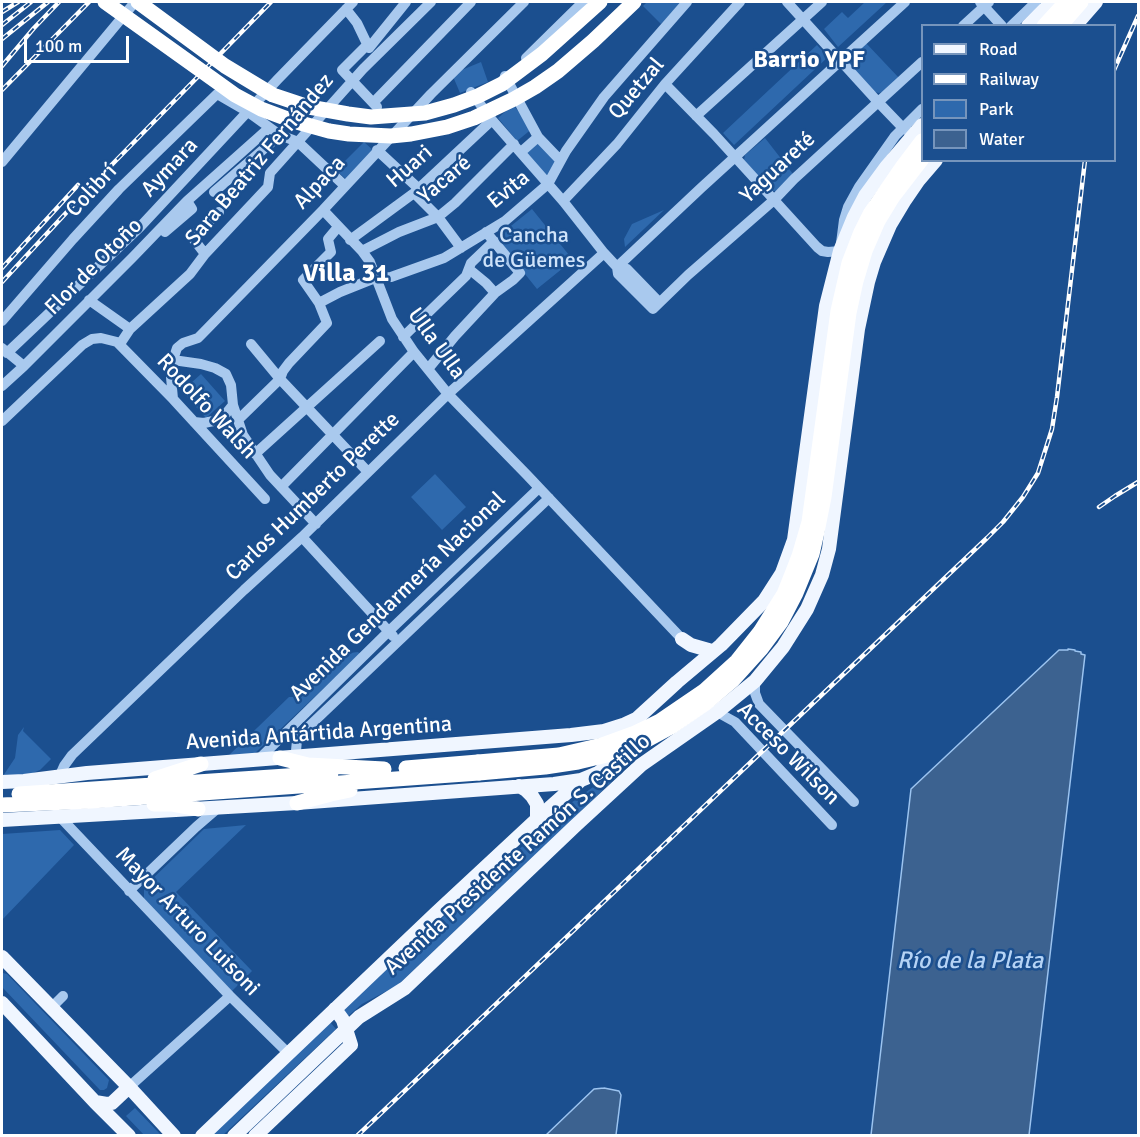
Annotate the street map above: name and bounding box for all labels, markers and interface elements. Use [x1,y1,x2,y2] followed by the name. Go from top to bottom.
[27,24,132,62] scale bar
[921,24,1116,162] legend
[35,35,82,57] text: 100 m
[979,38,1018,60] text: Road
[753,47,865,75] district label: Barrio YPF
[603,53,671,125] street label: Quetzal
[180,68,340,252] street label: Sara Beatriz Fernández
[979,68,1039,90] text: Railway
[979,98,1014,120] text: Park
[735,127,821,209] street label: Yaguareté
[979,128,1024,150] text: Water
[136,133,204,203] street label: Aymara
[382,140,438,194] street label: Huari
[413,150,477,210] street label: Yacaré
[289,151,351,215] street label: Alpaca
[61,159,123,223] street label: Colibrí
[483,165,535,215] street label: Evita
[40,213,148,321] street label: Flor de Otoño
[483,223,585,274] park label: Cancha de Güemes
[303,258,389,290] district label: Villa 31
[401,303,471,385] street label: Ulla Ulla
[151,349,261,465] street label: Rodolfo Walsh
[221,407,405,587] street label: Carlos Humberto Perette
[284,487,512,707] street label: Avenida Gendarmería Nacional
[731,697,845,811] street label: Acceso Wilson
[185,712,453,756] street label: Avenida Antártida Argentina
[380,729,656,981] street label: Avenida Presidente Ramón S. Castillo
[109,842,265,1002] street label: Mayor Arturo Luisoni
[897,948,1043,976] water label: Río de la Plata

